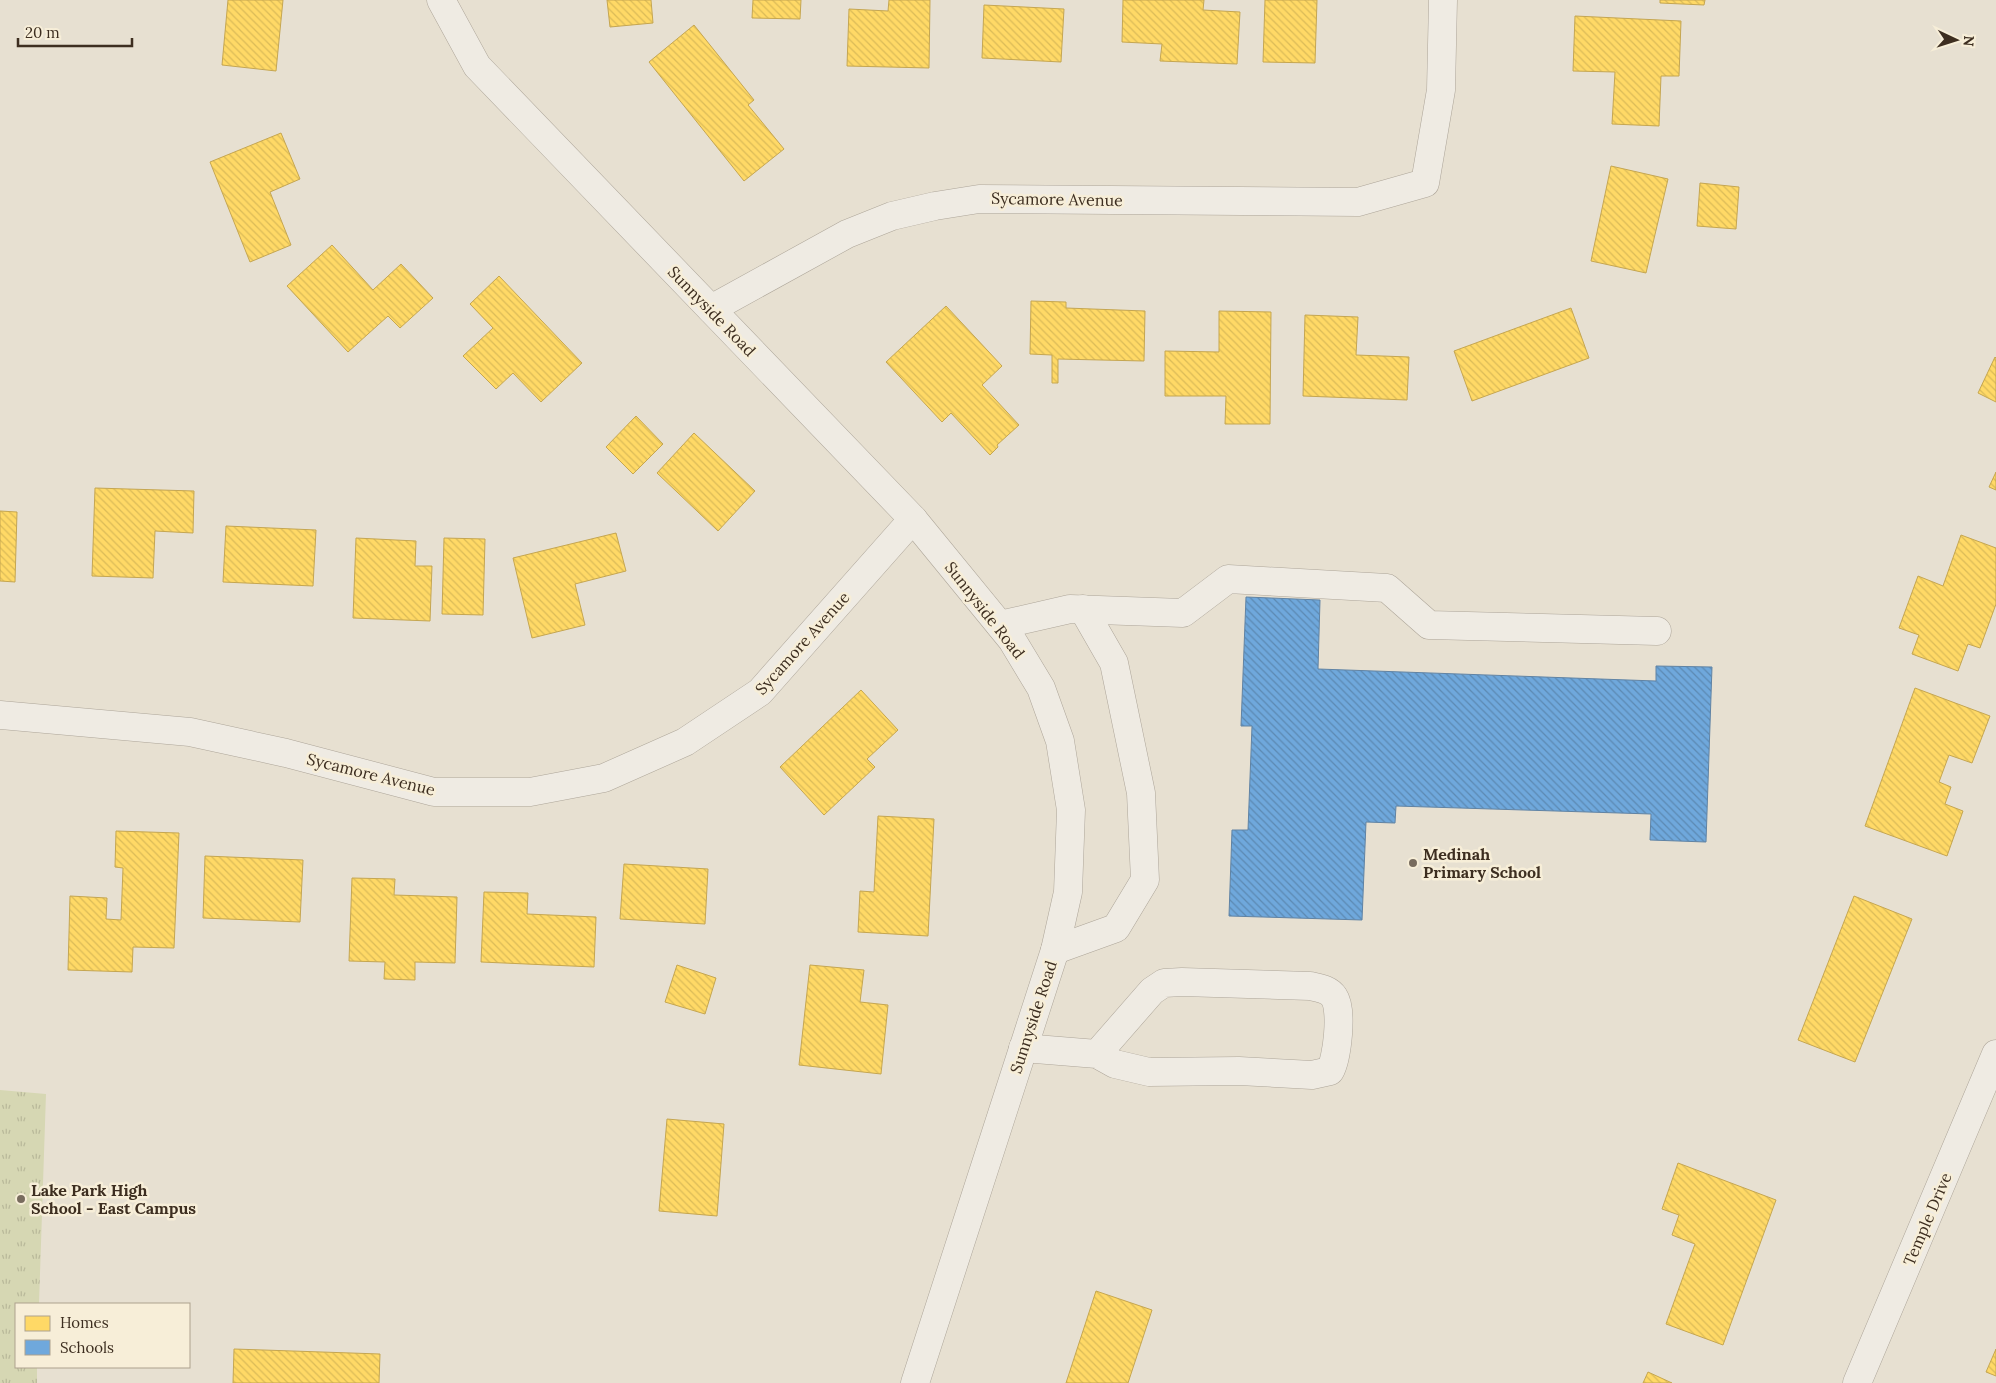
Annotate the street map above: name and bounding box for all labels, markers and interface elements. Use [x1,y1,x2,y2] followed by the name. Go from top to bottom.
[18,15,131,47] scale bar
[1931,15,1981,65] north arrow
[25,23,60,42] text: 20 m
[1960,35,1978,47] text: N
[991,188,1123,210] street label: Sycamore Avenue
[664,262,760,361] street label: Sunnyside Road
[941,557,1029,663] street label: Sunnyside Road
[751,587,854,699] street label: Sycamore Avenue
[305,748,438,800] street label: Sycamore Avenue
[1423,844,1541,882] place label: Medinah Primary School
[1407,857,1419,869] marker: Medinah Primary School
[1005,958,1061,1076] street label: Sunnyside Road
[1898,1169,1956,1269] street label: Temple Drive
[31,1180,196,1218] place label: Lake Park High School - East Campus
[15,1193,27,1205] marker: Lake Park High School - East Campus
[15,1303,190,1368] legend
[60,1313,109,1332] text: Homes
[60,1338,114,1357] text: Schools

